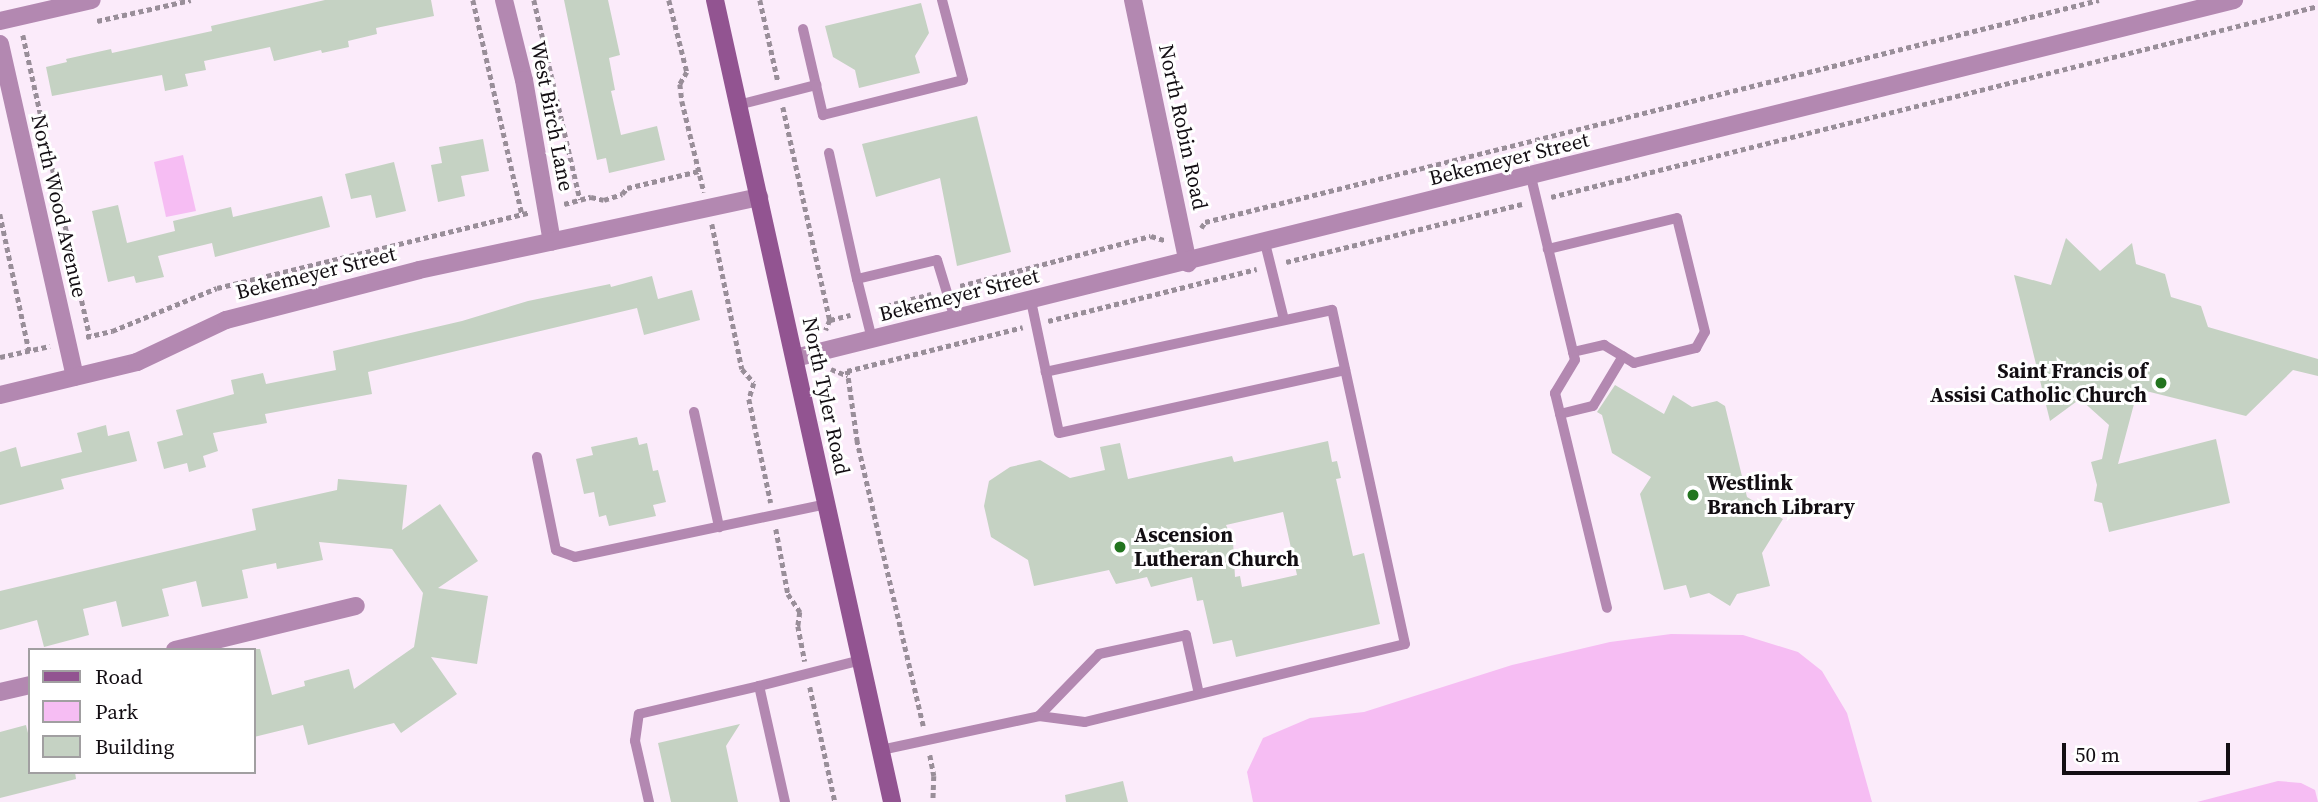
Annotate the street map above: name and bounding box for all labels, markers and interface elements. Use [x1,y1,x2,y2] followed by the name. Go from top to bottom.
[525,39,579,193] street label: West Birch Lane
[1153,42,1213,212] street label: North Robin Road
[26,112,92,300] street label: North Wood Avenue
[1426,127,1592,191] street label: Bekemeyer Street
[233,241,399,305] street label: Bekemeyer Street
[876,263,1042,327] street label: Bekemeyer Street
[797,315,855,477] street label: North Tyler Road
[1930,358,2147,408] place label: Saint Francis of Assisi Catholic Church
[2153,375,2169,391] marker: Saint Francis of Assisi Catholic Church
[1707,470,1855,520] place label: Westlink Branch Library
[1685,487,1701,503] marker: Westlink Branch Library
[1134,522,1299,572] place label: Ascension Lutheran Church
[1112,539,1128,555] marker: Ascension Lutheran Church
[28,648,256,774] legend
[95,662,143,691] text: Road
[95,697,138,726] text: Park
[2066,728,2234,772] scale bar
[95,732,174,761] text: Building
[2075,740,2120,769] text: 50 m

